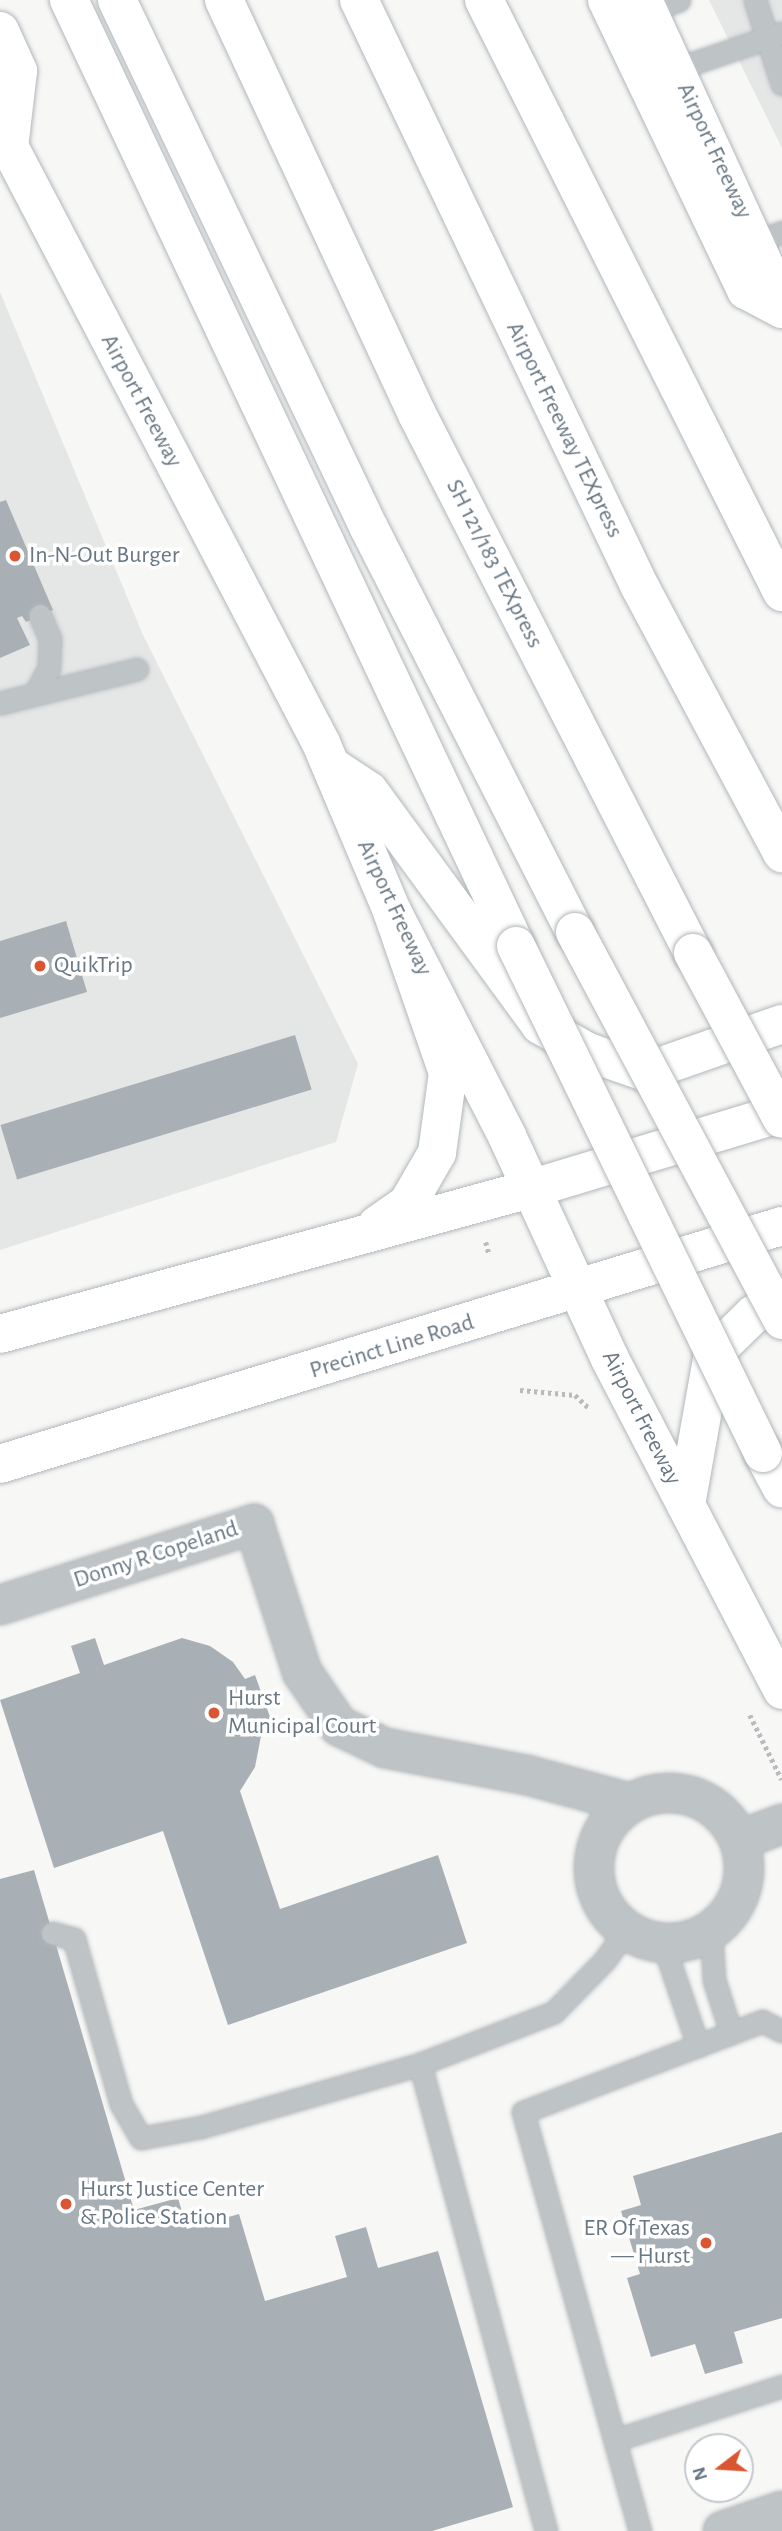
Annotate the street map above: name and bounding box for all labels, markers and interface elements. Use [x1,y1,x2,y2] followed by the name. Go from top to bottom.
[670,78,758,224] street label: Airport Freeway
[499,317,629,543] street label: Airport Freeway TEXpress
[94,329,188,473] street label: Airport Freeway
[439,475,549,653] street label: SH 121/183 TEXpress
[29,542,180,570] place label: In-N-Out Burger
[7,548,23,564] marker: In-N-Out Burger
[350,835,438,981] street label: Airport Freeway
[54,952,133,980] place label: QuikTrip
[32,958,48,974] marker: QuikTrip
[306,1308,478,1386] street label: Precinct Line Road
[595,1346,687,1490] street label: Airport Freeway
[70,1515,242,1595] street label: Donny R Copeland
[228,1685,376,1741] place label: Hurst Municipal Court
[206,1705,222,1721] marker: Hurst Municipal Court
[80,2176,264,2232] place label: Hurst Justice Center & Police Station
[58,2196,74,2212] marker: Hurst Justice Center & Police Station
[584,2215,690,2271] place label: ER Of Texas — Hurst
[696,2233,716,2253] marker: ER Of Texas — Hurst
[684,2433,754,2503] north arrow
[689,2465,711,2483] text: N

